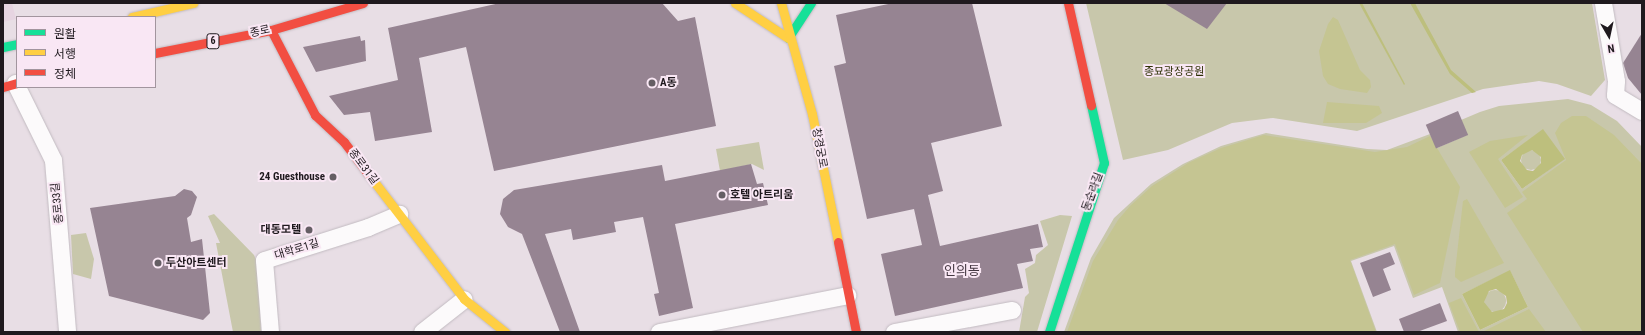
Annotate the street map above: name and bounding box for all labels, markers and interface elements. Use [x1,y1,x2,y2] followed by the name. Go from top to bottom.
[16,16,156,88] legend
[1589,16,1629,56] north arrow
[249,23,271,41] street label: 종로
[54,27,76,41] text: 원활
[206,33,220,49] road number: 6
[1607,41,1615,55] text: N
[54,47,76,61] text: 서행
[1144,65,1204,79] park label: 종묘광장공원
[54,67,76,81] text: 정체
[660,76,677,90] place label: A동
[647,78,657,88] marker: A동
[809,127,829,169] street label: 창경궁로
[345,147,381,187] street label: 종로31길
[259,170,325,184] place label: 24 Guesthouse
[1080,171,1106,213] street label: 동순라길
[328,172,338,182] marker: 24 Guesthouse
[49,182,67,224] street label: 종로33길
[730,188,793,202] place label: 호텔 아트리움
[717,190,727,200] marker: 호텔 아트리움
[261,223,301,237] place label: 대동모텔
[304,225,314,235] marker: 대동모텔
[273,237,321,263] street label: 대학로1길
[166,256,227,270] place label: 두산아트센터
[153,258,163,268] marker: 두산아트센터
[944,263,980,279] district label: 인의동

